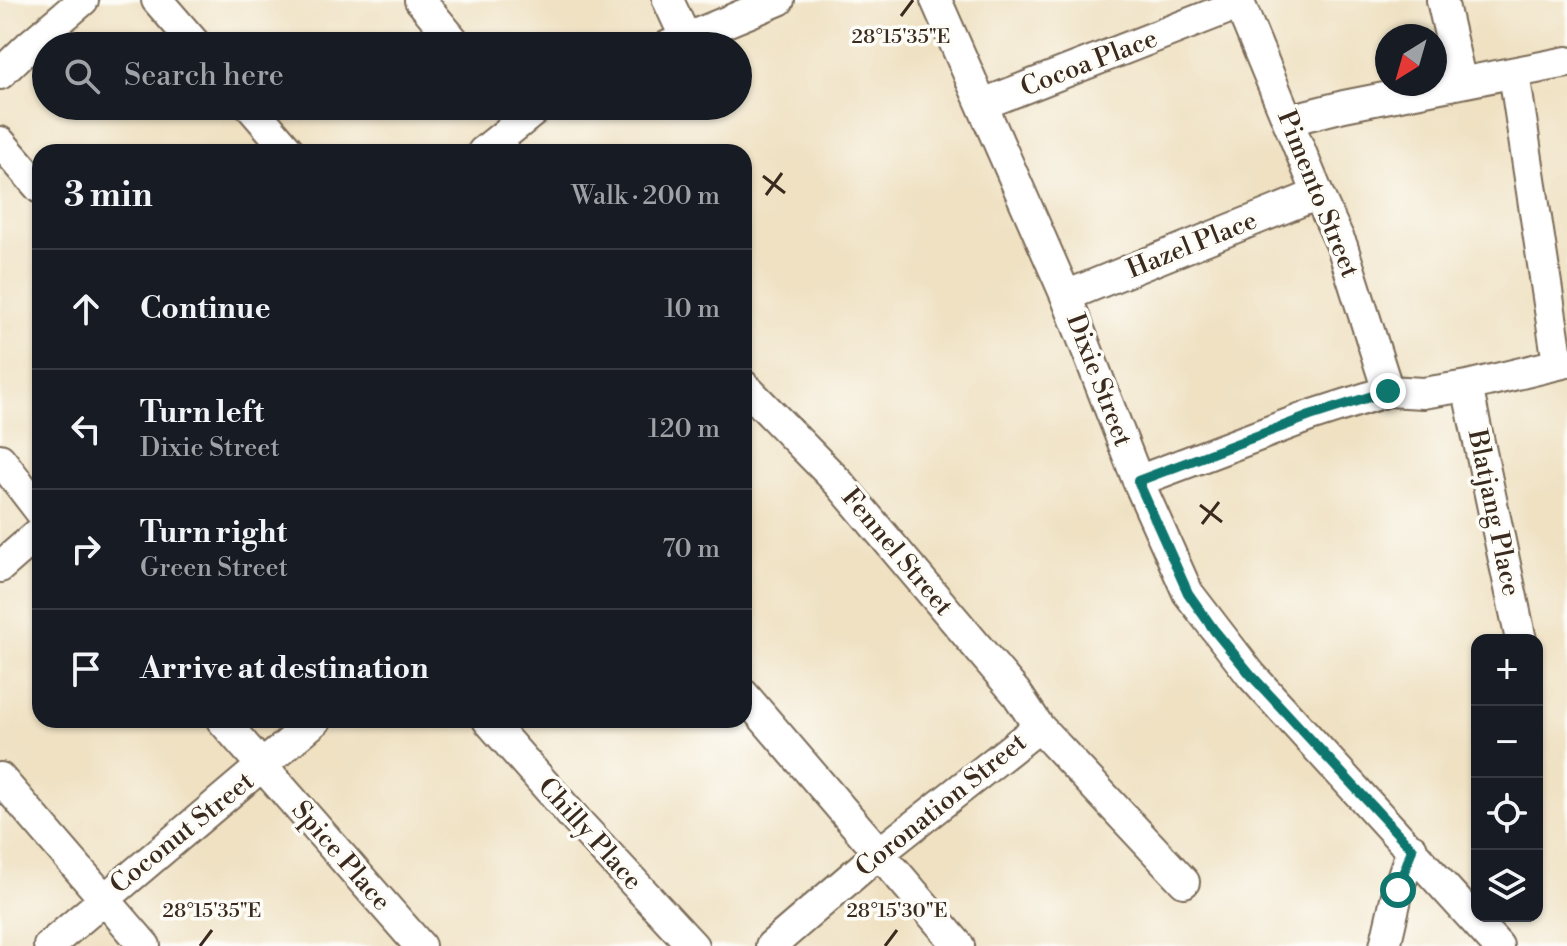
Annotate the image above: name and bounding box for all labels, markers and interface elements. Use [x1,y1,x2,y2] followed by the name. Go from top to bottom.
[1016,22,1162,104] street label: Cocoa Place
[1375,24,1447,96] north arrow
[852,25,950,50] text: 28°15'35"E
[32,32,752,120] search box
[60,54,104,98] icon: search
[124,57,284,95] text: Search here
[1270,106,1366,282] street label: Pimento Street
[64,175,153,217] text: 3 min
[571,180,720,212] text: Walk · 200 m
[1122,204,1262,286] street label: Hazel Place
[64,287,108,331] icon: ahead
[140,290,271,328] text: Continue
[664,293,720,325] text: 10 m
[1059,309,1139,451] street label: Dixie Street
[1370,373,1406,409] route end
[140,394,264,432] text: Turn left
[64,407,108,451] icon: left
[648,413,720,445] text: 120 m
[1461,426,1527,599] street label: Blatjang Place
[140,432,280,464] text: Dixie Street
[835,482,959,622] street label: Fennel Street
[140,514,287,552] text: Turn right
[64,527,108,571] icon: right
[662,533,720,565] text: 70 m
[140,552,288,584] text: Green Street
[1471,634,1543,922] map controls
[1471,634,1543,706] button: +
[64,647,108,691] icon: arrive
[140,650,429,688] text: Arrive at destination
[1471,706,1543,778] button: −
[849,726,1033,884] street label: Coronation Street
[104,765,260,901] street label: Coconut Street
[531,771,649,897] street label: Chilly Place
[1471,778,1543,850] button: locate
[285,795,397,917] street label: Spice Place
[1471,850,1543,922] button: layers
[1380,872,1416,908] route start
[163,899,261,924] text: 28°15'35"E
[846,899,948,924] text: 28°15'30"E

